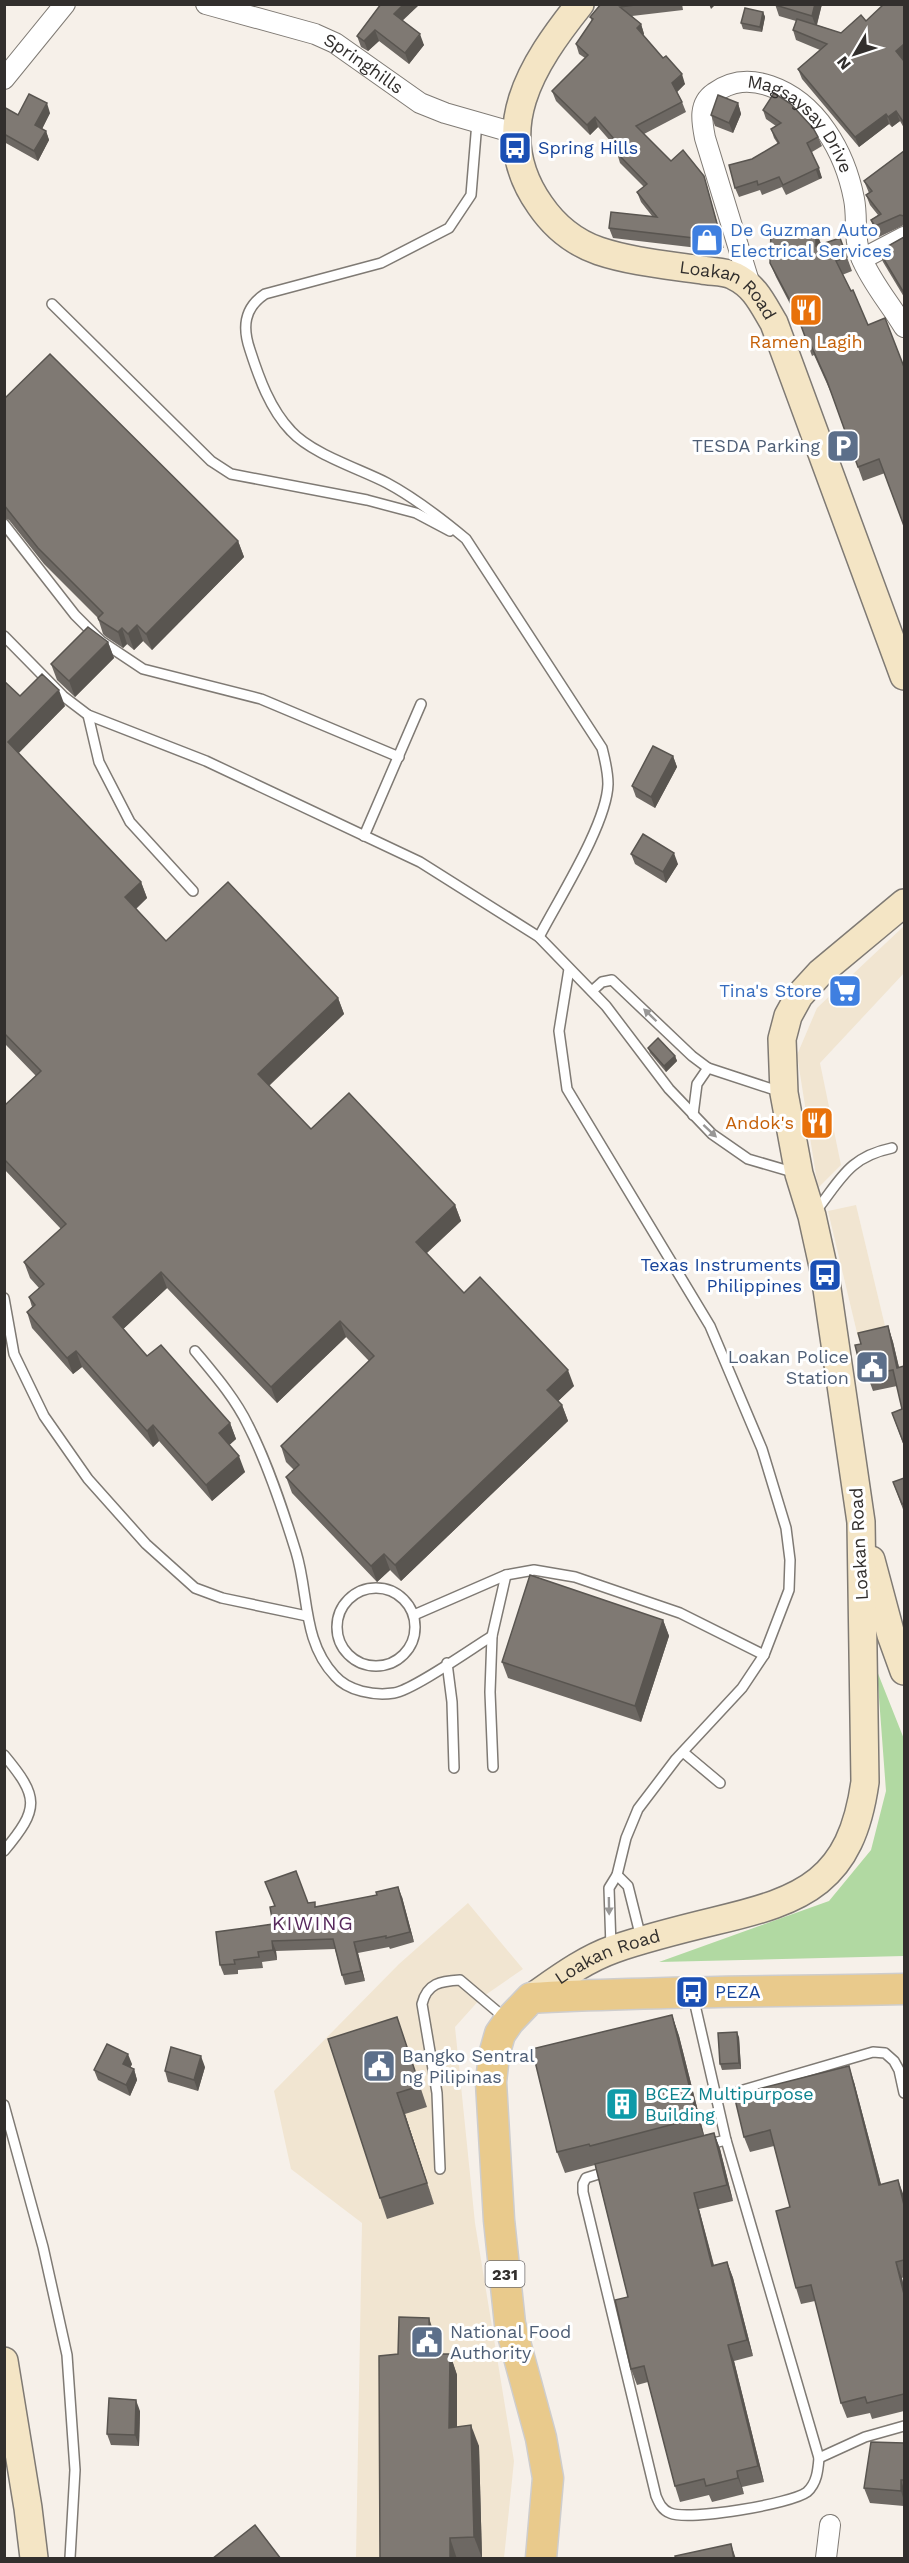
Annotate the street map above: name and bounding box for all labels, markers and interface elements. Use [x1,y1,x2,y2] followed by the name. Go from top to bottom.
[825,24,885,84] north arrow
[321,28,408,98] street label: Springhills
[833,53,855,74] text: N
[746,70,857,176] street label: Magsaysay Drive
[497,130,533,166] bus stop icon: Spring Hills
[538,137,638,158] place label: Spring Hills
[730,219,892,261] place label: De Guzman Auto Electrical Services
[689,222,725,258] shop icon: De Guzman Auto Electrical Services
[678,256,781,323] street label: Loakan Road
[788,292,824,328] restaurant icon: Ramen Lagih
[749,331,863,352] place label: Ramen Lagih
[825,428,861,464] parking icon: TESDA Parking
[692,435,820,456] place label: TESDA Parking
[827,973,863,1009] supermarket icon: Tina's Store
[719,980,822,1001] place label: Tina's Store
[644,1009,658,1023] one-way arrow
[799,1105,835,1141] restaurant icon: Andok's
[725,1112,794,1133] place label: Andok's
[702,1124,717,1138] one-way arrow
[640,1254,802,1296] place label: Texas Instruments Philippines
[807,1257,843,1293] bus stop icon: Texas Instruments Philippines
[728,1346,849,1388] place label: Loakan Police Station
[854,1349,890,1385] public building icon: Loakan Police Station
[845,1487,872,1601] street label: Loakan Road
[605,1897,614,1916] one-way arrow
[272,1911,354,1935] district label: KIWING
[551,1924,662,1988] street label: Loakan Road
[674,1974,710,2010] bus stop icon: PEZA
[715,1981,761,2002] place label: PEZA
[402,2045,535,2087] place label: Bangko Sentral ng Pilipinas
[361,2048,397,2084] public building icon: Bangko Sentral ng Pilipinas
[645,2083,814,2125] place label: BCEZ Multipurpose Building
[604,2086,640,2122] building icon: BCEZ Multipurpose Building
[486,2261,524,2287] road number: 231
[450,2321,571,2363] place label: National Food Authority
[409,2324,445,2360] public building icon: National Food Authority

